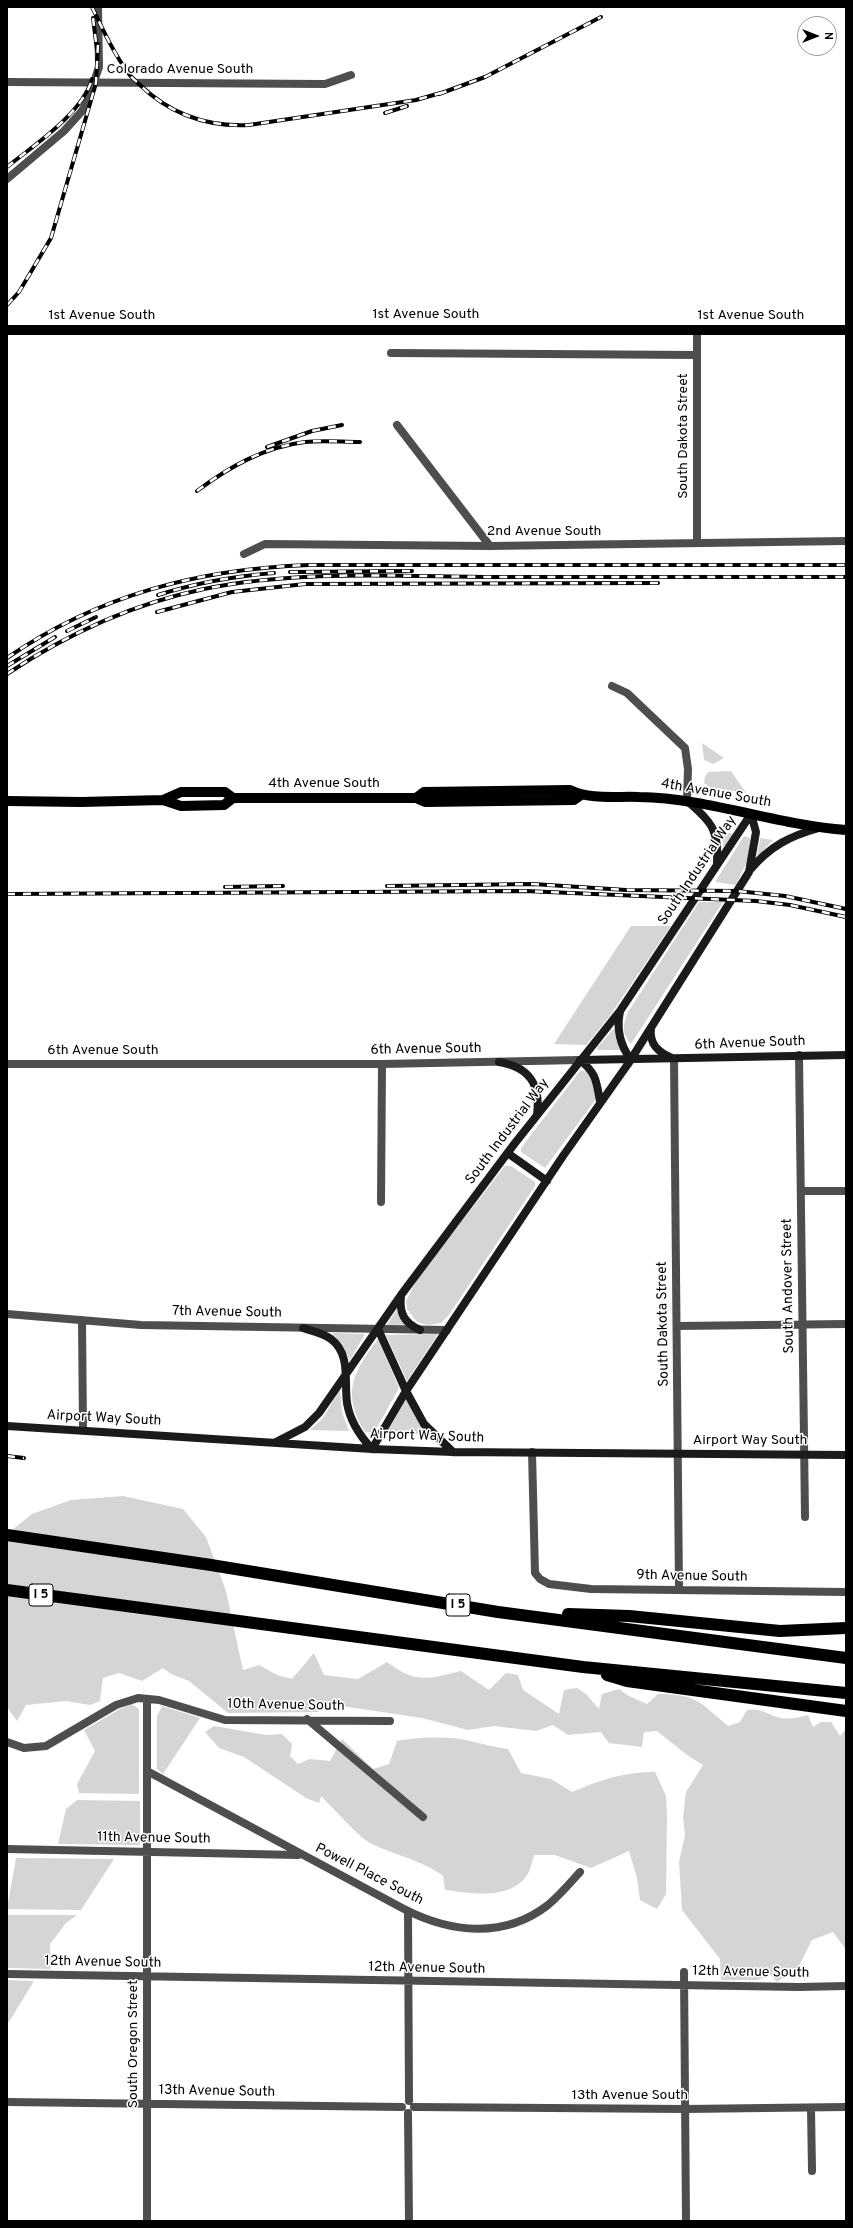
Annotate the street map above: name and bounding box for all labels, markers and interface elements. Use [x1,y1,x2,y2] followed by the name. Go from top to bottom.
[797,16,837,56] north arrow
[821,32,835,40] text: N
[107,62,253,78] street label: Colorado Avenue South
[373,307,479,323] street label: 1st Avenue South
[49,308,155,324] street label: 1st Avenue South
[698,308,804,324] street label: 1st Avenue South
[676,373,692,499] street label: South Dakota Street
[487,524,601,540] street label: 2nd Avenue South
[268,776,380,792] street label: 4th Avenue South
[660,776,772,812] street label: 4th Avenue South
[655,813,741,929] street label: South Industrial Way
[694,1034,806,1054] street label: 6th Avenue South
[370,1041,482,1059] street label: 6th Avenue South
[47,1043,159,1059] street label: 6th Avenue South
[463,1076,553,1188] street label: South Industrial Way
[779,1218,799,1354] street label: South Andover Street
[655,1261,673,1387] street label: South Dakota Street
[172,1304,282,1322] street label: 7th Avenue South
[46,1408,162,1430] street label: Airport Way South
[369,1427,485,1447] street label: Airport Way South
[693,1433,807,1449] street label: Airport Way South
[636,1568,748,1586] street label: 9th Avenue South
[29,1584,53,1606] road number: I 5
[446,1594,470,1616] road number: I 5
[227,1697,345,1715] street label: 10th Avenue South
[97,1830,211,1848] street label: 11th Avenue South
[312,1840,426,1910] street label: Powell Place South
[44,1954,162,1972] street label: 12th Avenue South
[368,1960,486,1978] street label: 12th Avenue South
[692,1964,810,1982] street label: 12th Avenue South
[126,1980,142,2108] street label: South Oregon Street
[159,2083,275,2101] street label: 13th Avenue South
[572,2088,688,2104] street label: 13th Avenue South

